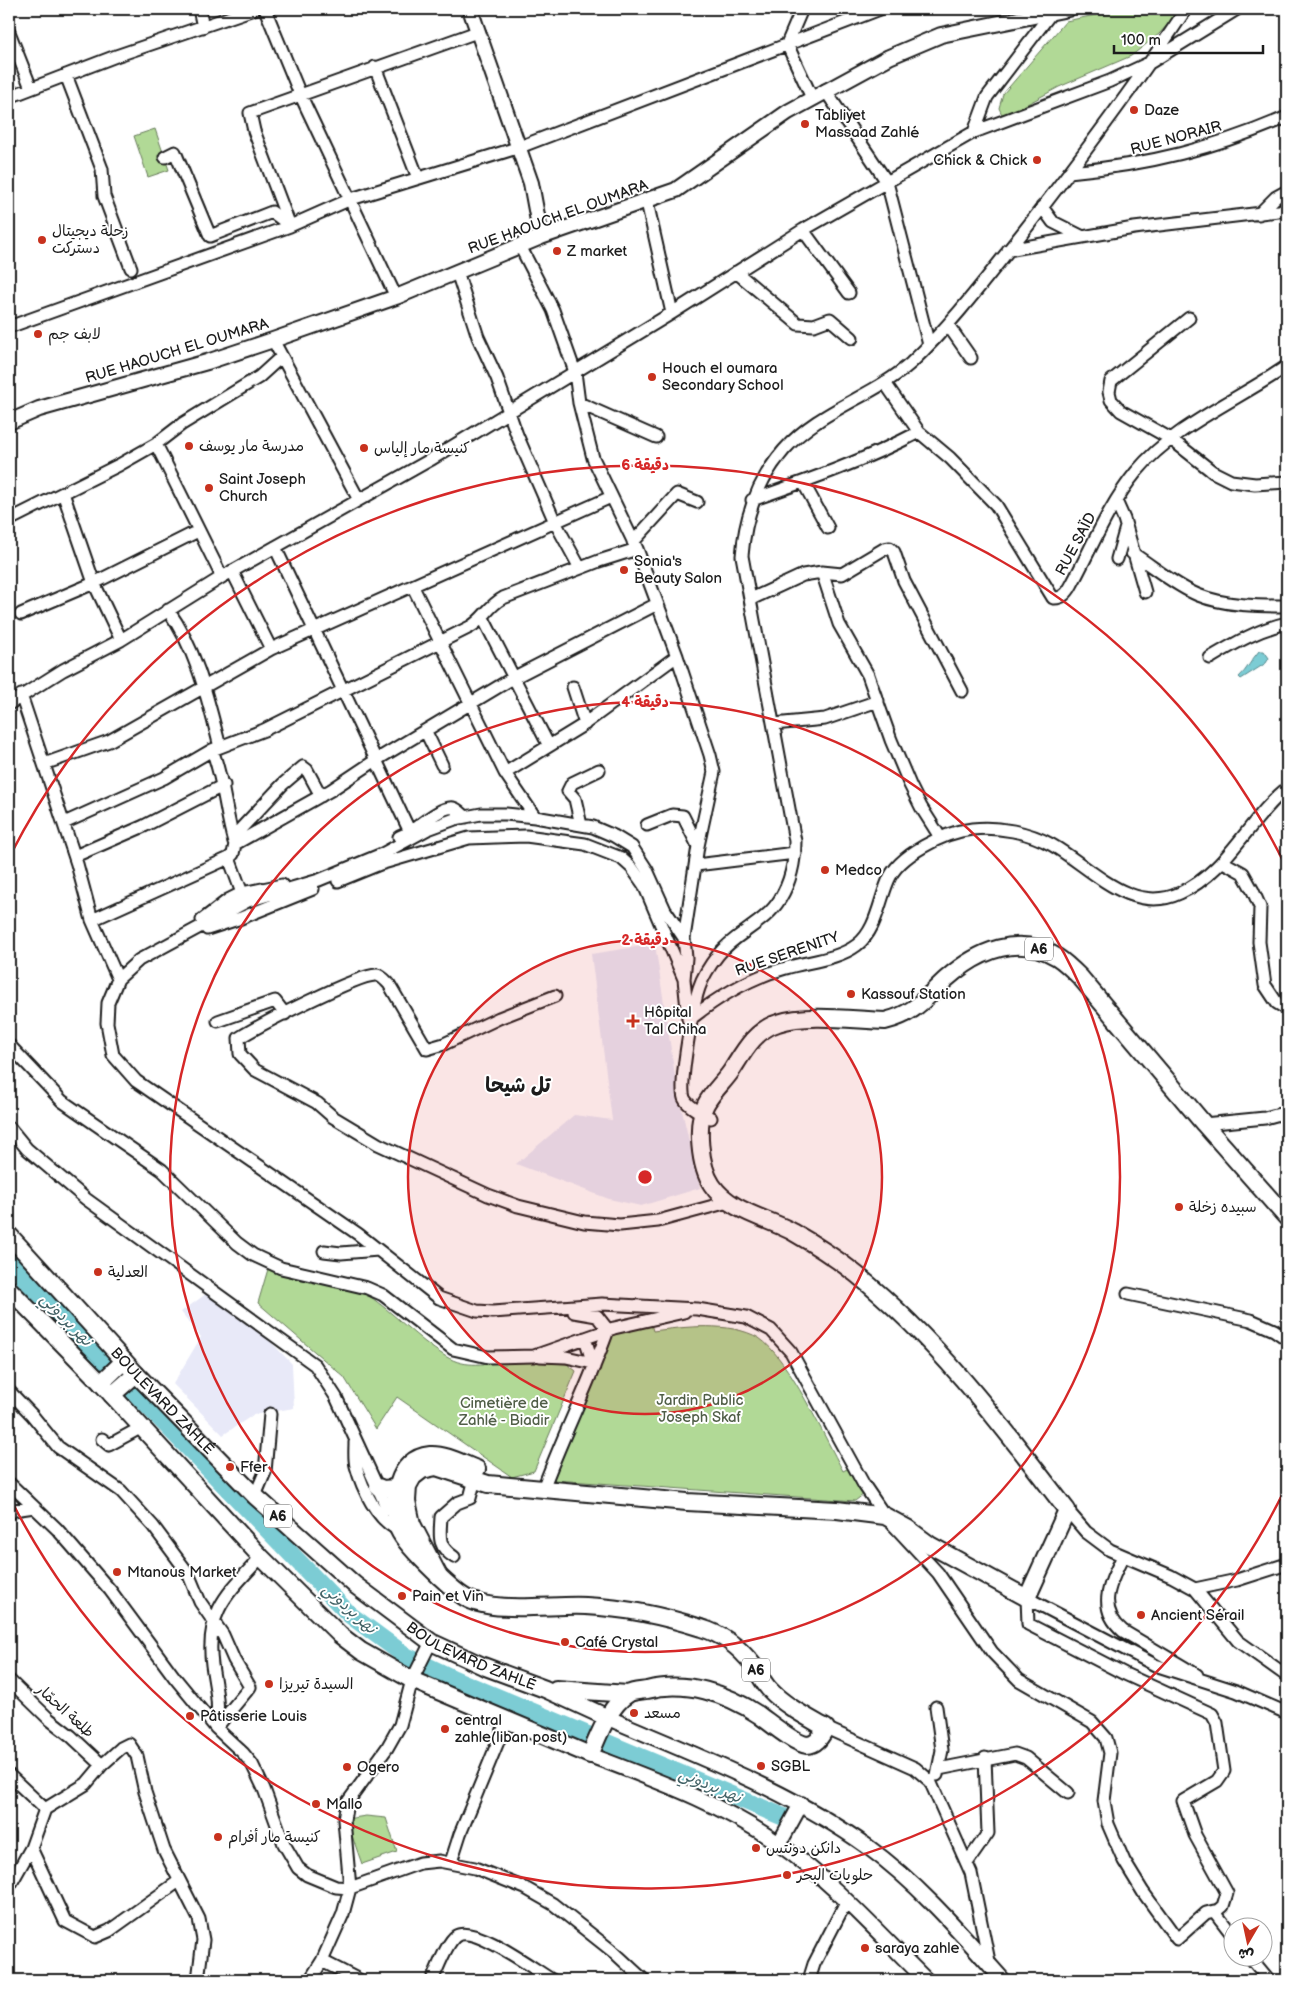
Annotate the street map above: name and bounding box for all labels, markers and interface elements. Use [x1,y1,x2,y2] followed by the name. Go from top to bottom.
[1114,22,1262,54] scale bar
[1121,31,1161,50] text: 100 m
[1144,101,1179,120] place label: Daze
[1128,104,1140,116] marker: Daze
[815,106,919,142] place label: Tabliyet Massaad Zahlé
[1128,117,1224,159] street label: RUE NORAIR
[799,118,811,130] marker: Tabliyet Massaad Zahlé
[933,151,1028,170] place label: Chick & Chick
[1031,154,1043,166] marker: Chick & Chick
[465,175,651,258] street label: RUE HAOUCH EL OUMARA
[52,222,129,258] place label: زحلة ديجيتال دستركت
[36,234,48,246] marker: زحلة ديجيتال دستركت
[566,242,628,261] place label: Z market
[551,245,563,257] marker: Z market
[83,314,272,388] street label: RUE HAOUCH EL OUMARA
[48,325,101,346] place label: لابف جم
[32,328,44,340] marker: لابف جم
[662,359,783,395] place label: Houch el oumara Secondary School
[646,371,658,383] marker: Houch el oumara Secondary School
[199,437,304,456] place label: مدرسة مار يوسف
[374,439,470,458] place label: كنيسة مار إلياس
[183,440,195,452] marker: مدرسة مار يوسف
[358,442,370,454] marker: كنيسة مار إلياس
[621,456,669,475] text: 6 دقيقة
[219,470,306,506] place label: Saint Joseph Church
[203,482,215,494] marker: Saint Joseph Church
[1051,509,1101,579] street label: RUE SAÏD
[634,552,722,588] place label: Sonia's Beauty Salon
[618,564,630,576] marker: Sonia's Beauty Salon
[621,693,669,712] text: 4 دقيقة
[835,861,882,880] place label: Medco
[819,864,831,876] marker: Medco
[733,927,842,981] street label: RUE SERENITY
[621,931,669,950] text: 2 دقيقة
[1025,938,1053,961] road number: A6
[861,985,966,1004] place label: Kassouf Station
[845,988,857,1000] marker: Kassouf Station
[644,1003,707,1039] place label: Hôpital Tal Chiha
[626,1014,640,1028] marker: Hôpital Tal Chiha
[485,1074,552,1098] district label: تل شيحا
[636,1168,654,1186] centre of rings
[1189,1198,1257,1217] place label: سبيده زخلة
[1173,1201,1185,1213] marker: سبيده زخلة
[108,1263,148,1282] place label: العدلية
[92,1266,104,1278] marker: العدلية
[33,1290,97,1355] water label: نهر بردوني
[107,1343,219,1458] street label: BOULEVARD ZAHLÉ
[657,1391,743,1427] park label: Jardin Public Joseph Skaf
[458,1394,550,1430] park label: Cimetière de Zahlé - Biadir
[240,1458,268,1477] place label: Ffer
[224,1461,236,1473] marker: Ffer
[264,1504,292,1528] road number: A6
[127,1563,237,1582] place label: Mtanous Market
[111,1566,123,1578] marker: Mtanous Market
[315,1580,382,1643] water label: نهر بردوني
[412,1587,484,1606] place label: Pain et Vin
[396,1590,408,1602] marker: Pain et Vin
[1151,1606,1244,1625] place label: Ancient Sérail
[1135,1609,1147,1621] marker: Ancient Sérail
[403,1617,539,1694] street label: BOULEVARD ZAHLÉ
[575,1633,658,1652] place label: Café Crystal
[559,1636,571,1648] marker: Café Crystal
[742,1658,770,1682] road number: A6
[279,1675,353,1694] place label: السيدة تيريزا
[263,1678,275,1690] marker: السيدة تيريزا
[31,1679,98,1742] street label: طلعة الحمّار
[644,1704,681,1723] place label: مسعد
[200,1707,307,1726] place label: Pâtisserie Louis
[628,1707,640,1719] marker: مسعد
[184,1710,196,1722] marker: Pâtisserie Louis
[455,1711,567,1747] place label: central zahle(liban post)
[439,1723,451,1735] marker: central zahle(liban post)
[771,1757,811,1776] place label: SGBL
[357,1758,399,1777] place label: Ogero
[755,1760,767,1772] marker: SGBL
[341,1761,353,1773] marker: Ogero
[674,1764,746,1812] water label: نهر بردوني
[326,1795,363,1814] place label: Mallo
[310,1798,322,1810] marker: Mallo
[228,1828,321,1849] place label: كنيسة مار أفرام
[212,1831,224,1843] marker: كنيسة مار أفرام
[766,1839,841,1858] place label: دانكن دونتس
[750,1842,762,1854] marker: دانكن دونتس
[796,1866,873,1885] place label: حلويات البحر
[781,1869,793,1881] marker: حلويات البحر
[1224,1916,1274,1966] north arrow
[875,1939,959,1958] place label: saraya zahle
[859,1942,871,1954] marker: saraya zahle
[1237,1945,1255,1964] text: ش

